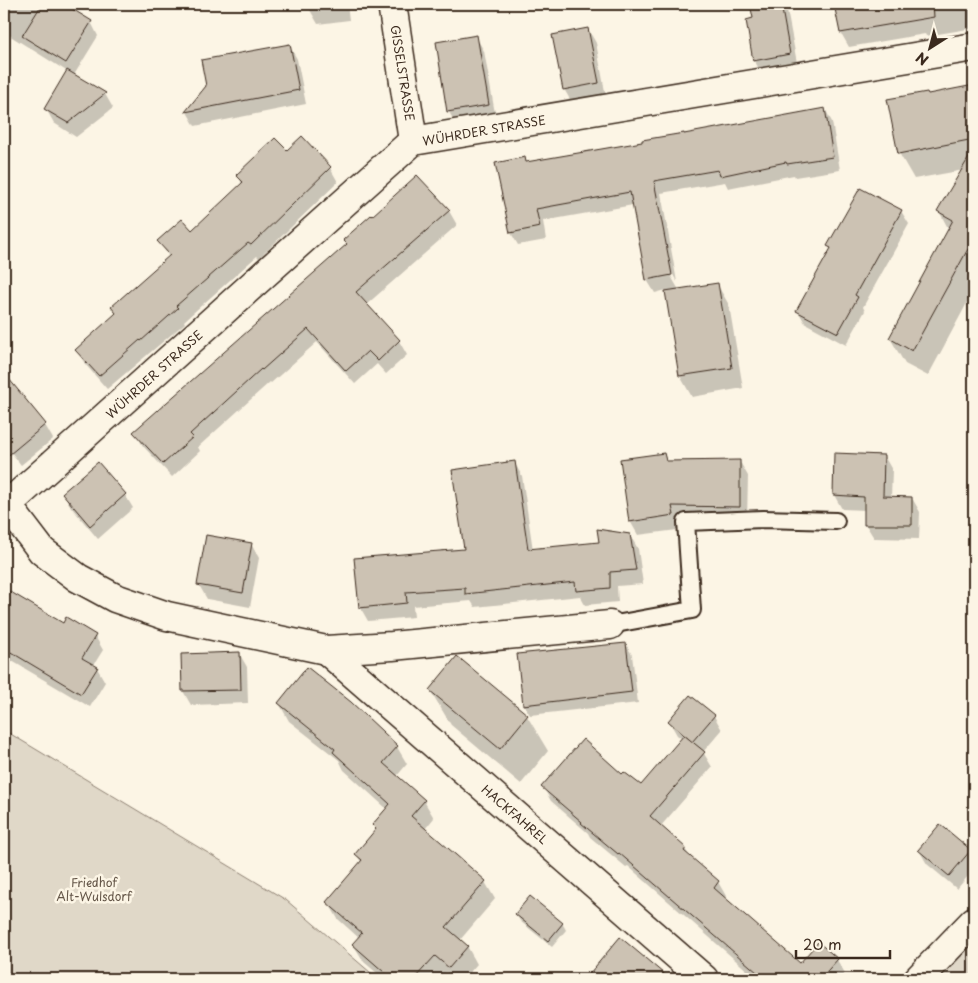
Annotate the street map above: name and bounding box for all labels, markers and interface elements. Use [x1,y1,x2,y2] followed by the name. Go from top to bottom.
[906,22,956,72] north arrow
[387,24,420,123] street label: GISSELSTRASSE
[911,47,933,71] text: N
[421,110,547,150] street label: WÜHRDER STRASSE
[102,325,207,422] street label: WÜHRDER STRASSE
[478,780,552,848] street label: HACKFAHREL
[56,873,133,905] park label: Friedhof Alt-Wulsdorf
[796,928,889,960] scale bar
[803,932,842,955] text: 20 m

